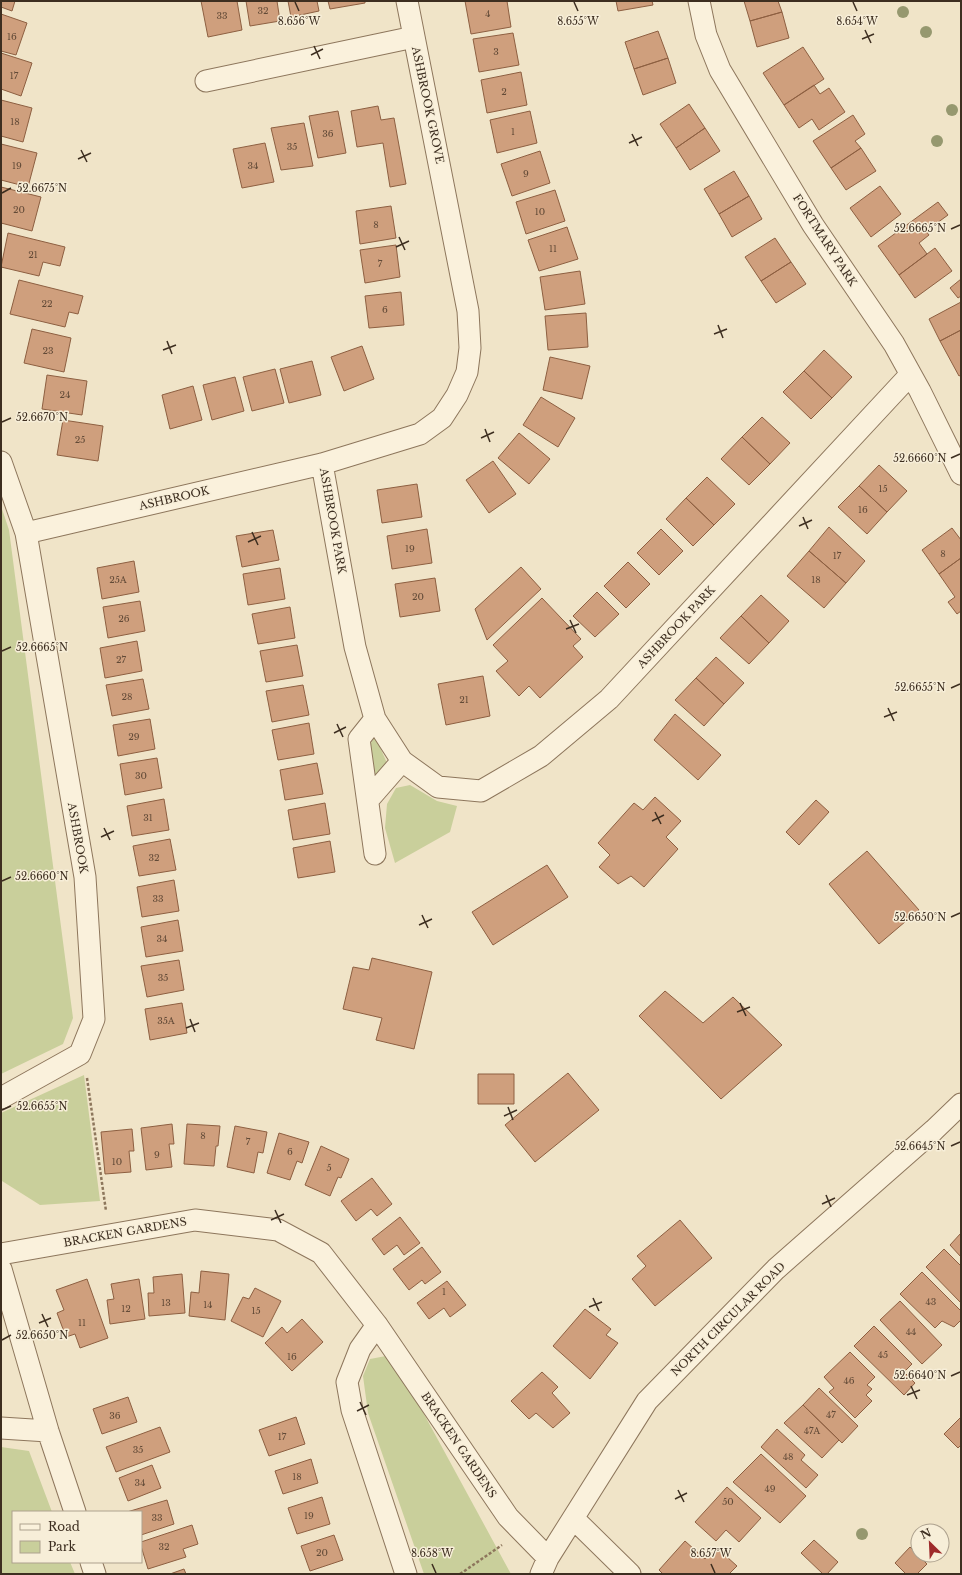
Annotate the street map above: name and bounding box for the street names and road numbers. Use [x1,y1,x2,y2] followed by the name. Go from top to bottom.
[409,44,447,165] street label: ASHBROOK GROVE
[790,191,860,289] street label: FORTMARY PARK
[317,466,349,576] street label: ASHBROOK PARK
[136,483,211,513] street label: ASHBROOK
[634,583,718,672] street label: ASHBROOK PARK
[65,800,91,875] street label: ASHBROOK
[62,1214,188,1250] street label: BRACKEN GARDENS
[668,1259,788,1379] street label: NORTH CIRCULAR ROAD
[418,1389,500,1501] street label: BRACKEN GARDENS

